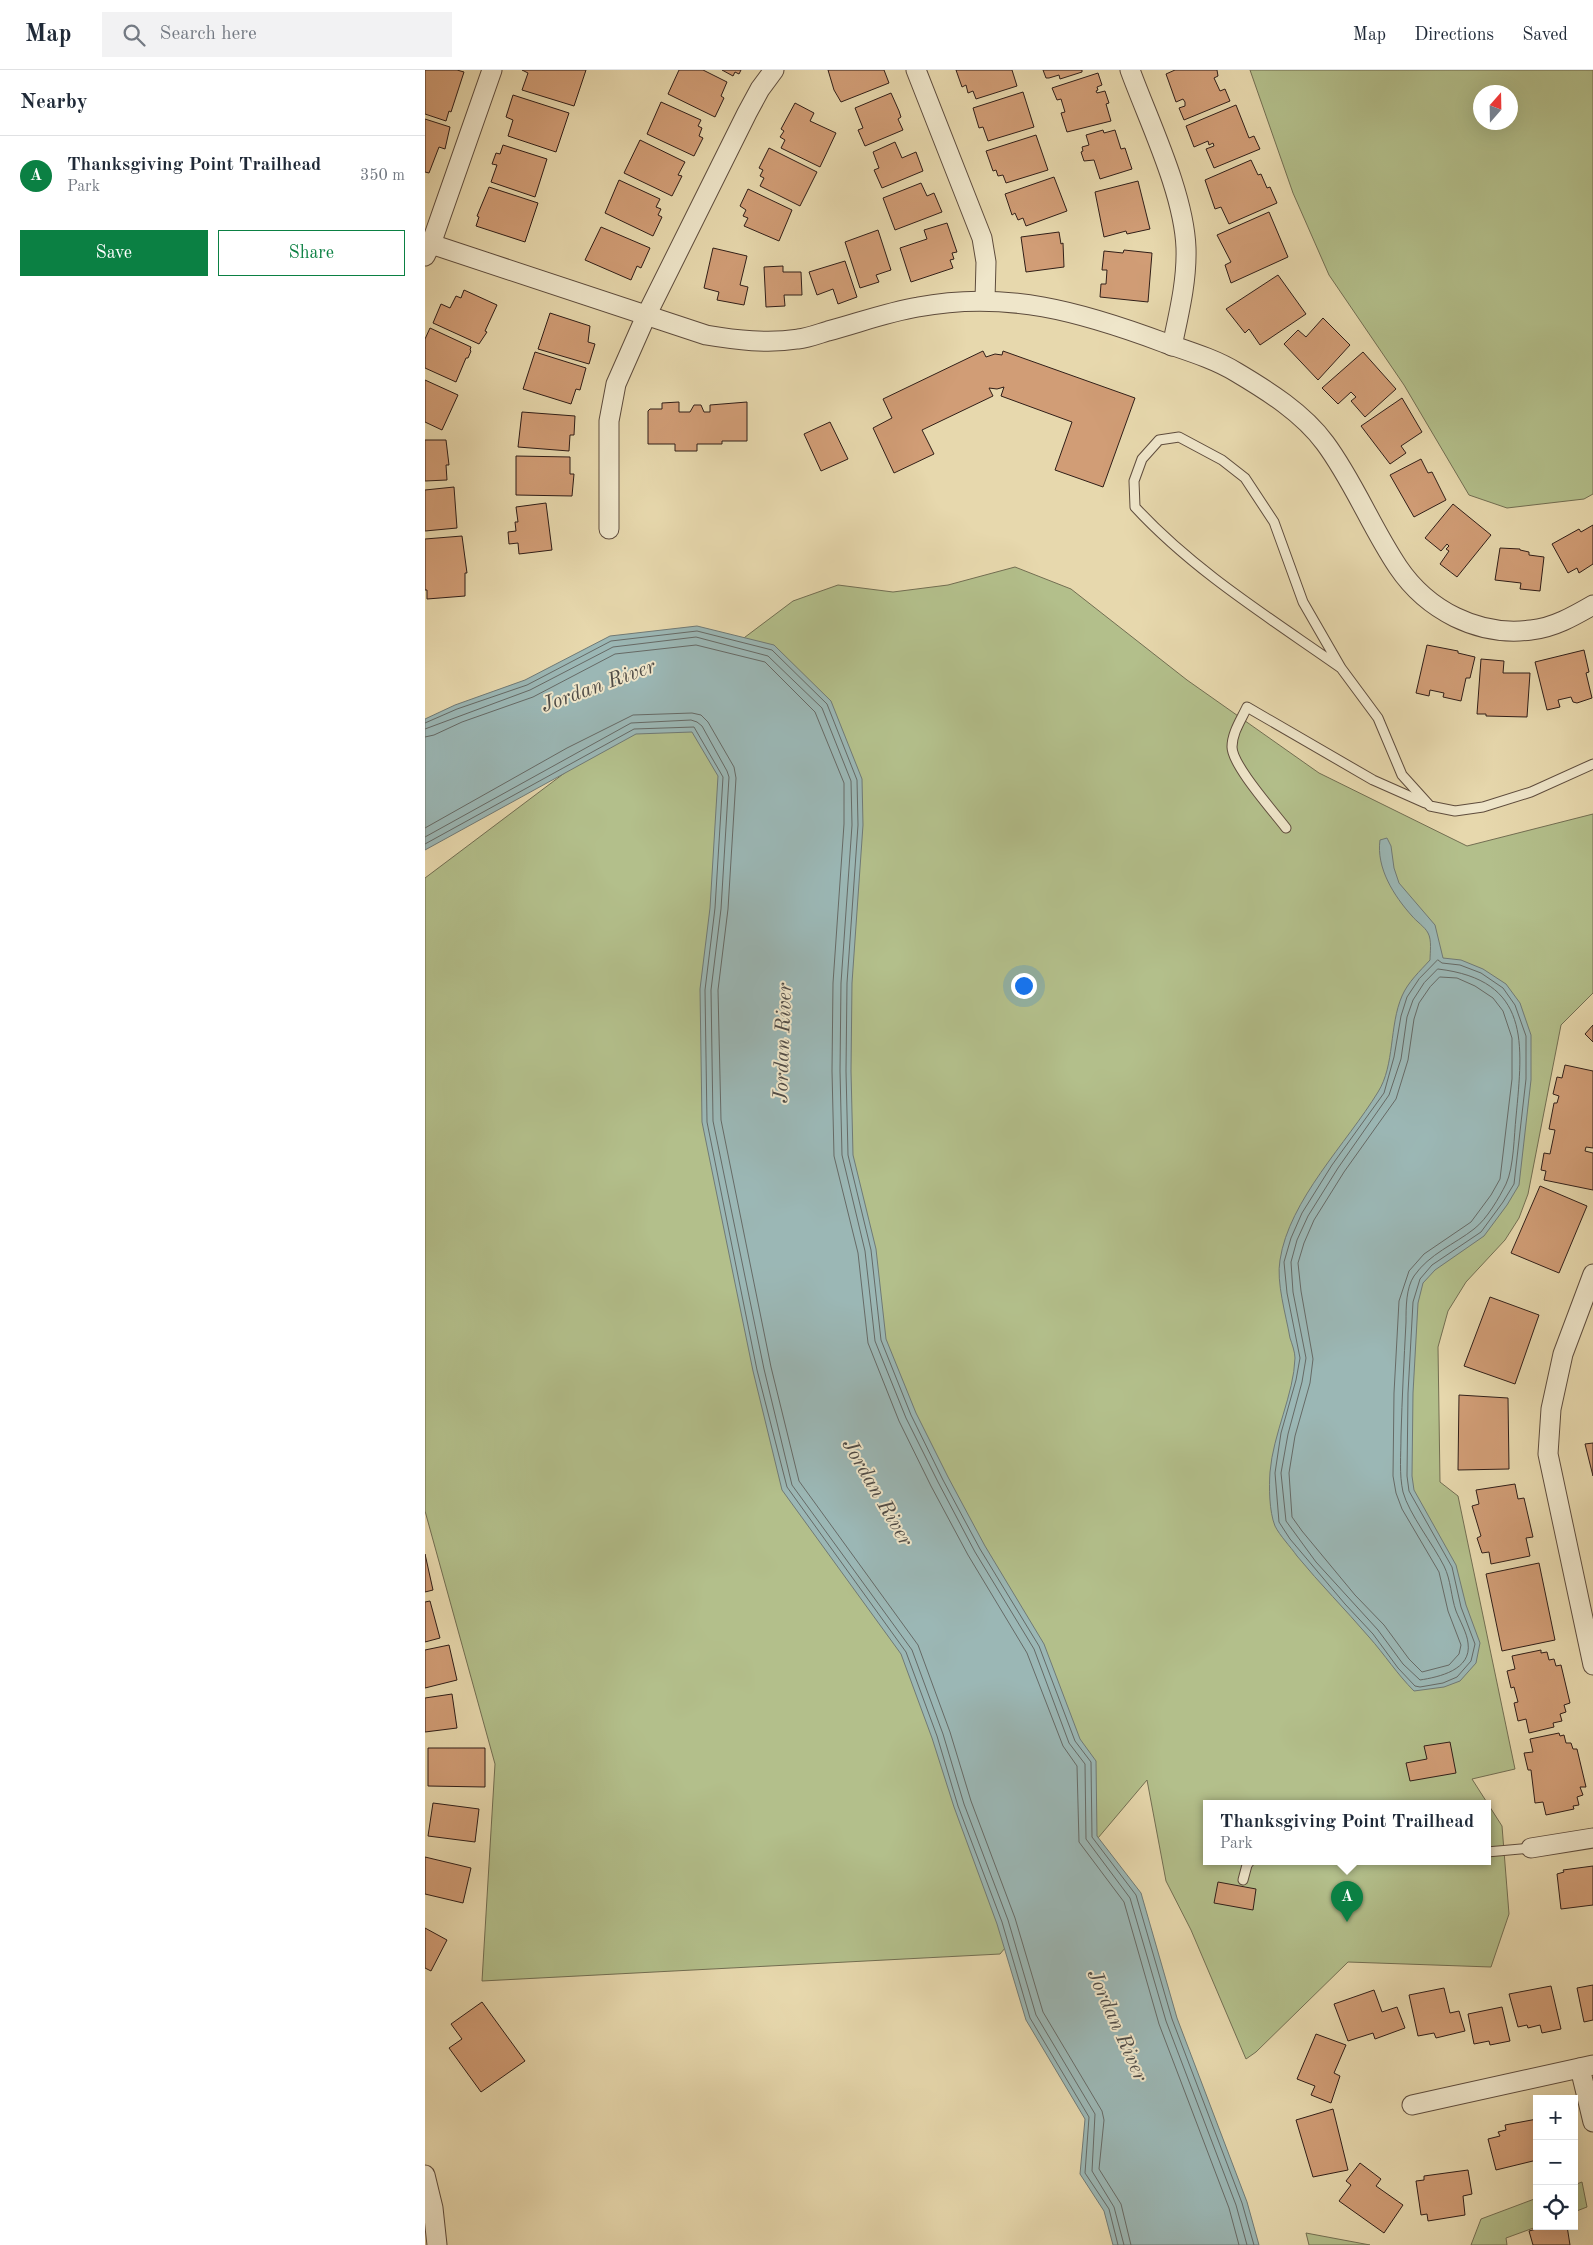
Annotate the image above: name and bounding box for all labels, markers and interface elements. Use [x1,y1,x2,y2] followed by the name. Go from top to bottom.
[102,12,452,57] search box
[120,21,148,49] icon: search
[25,23,72,47] text: Map
[160,25,257,44] text: Search here
[1353,26,1386,44] text: Map
[1414,26,1494,44] text: Directions
[1522,26,1568,44] text: Saved
[1473,85,1518,130] north arrow
[20,92,88,113] text: Nearby
[67,156,321,175] text: Thanksgiving Point Trailhead
[30,168,42,184] text: A
[360,168,405,184] text: 350 m
[67,179,100,195] text: Park
[20,230,208,276] button: Save
[218,230,405,276] button: Share
[539,656,659,717] water label: Jordan River
[1011,973,1037,999] your location
[771,982,796,1103] water label: Jordan River
[838,1436,916,1551] water label: Jordan River
[1203,1800,1491,1865] popup
[1220,1813,1474,1832] text: Thanksgiving Point Trailhead
[1220,1836,1253,1852] text: Park
[1331,1881,1363,1922] pin: A
[1083,1967,1151,2086] water label: Jordan River
[1533,2095,1578,2230] map controls
[1533,2095,1578,2140] button: +
[1533,2140,1578,2185] button: −
[1533,2185,1578,2230] button: locate

